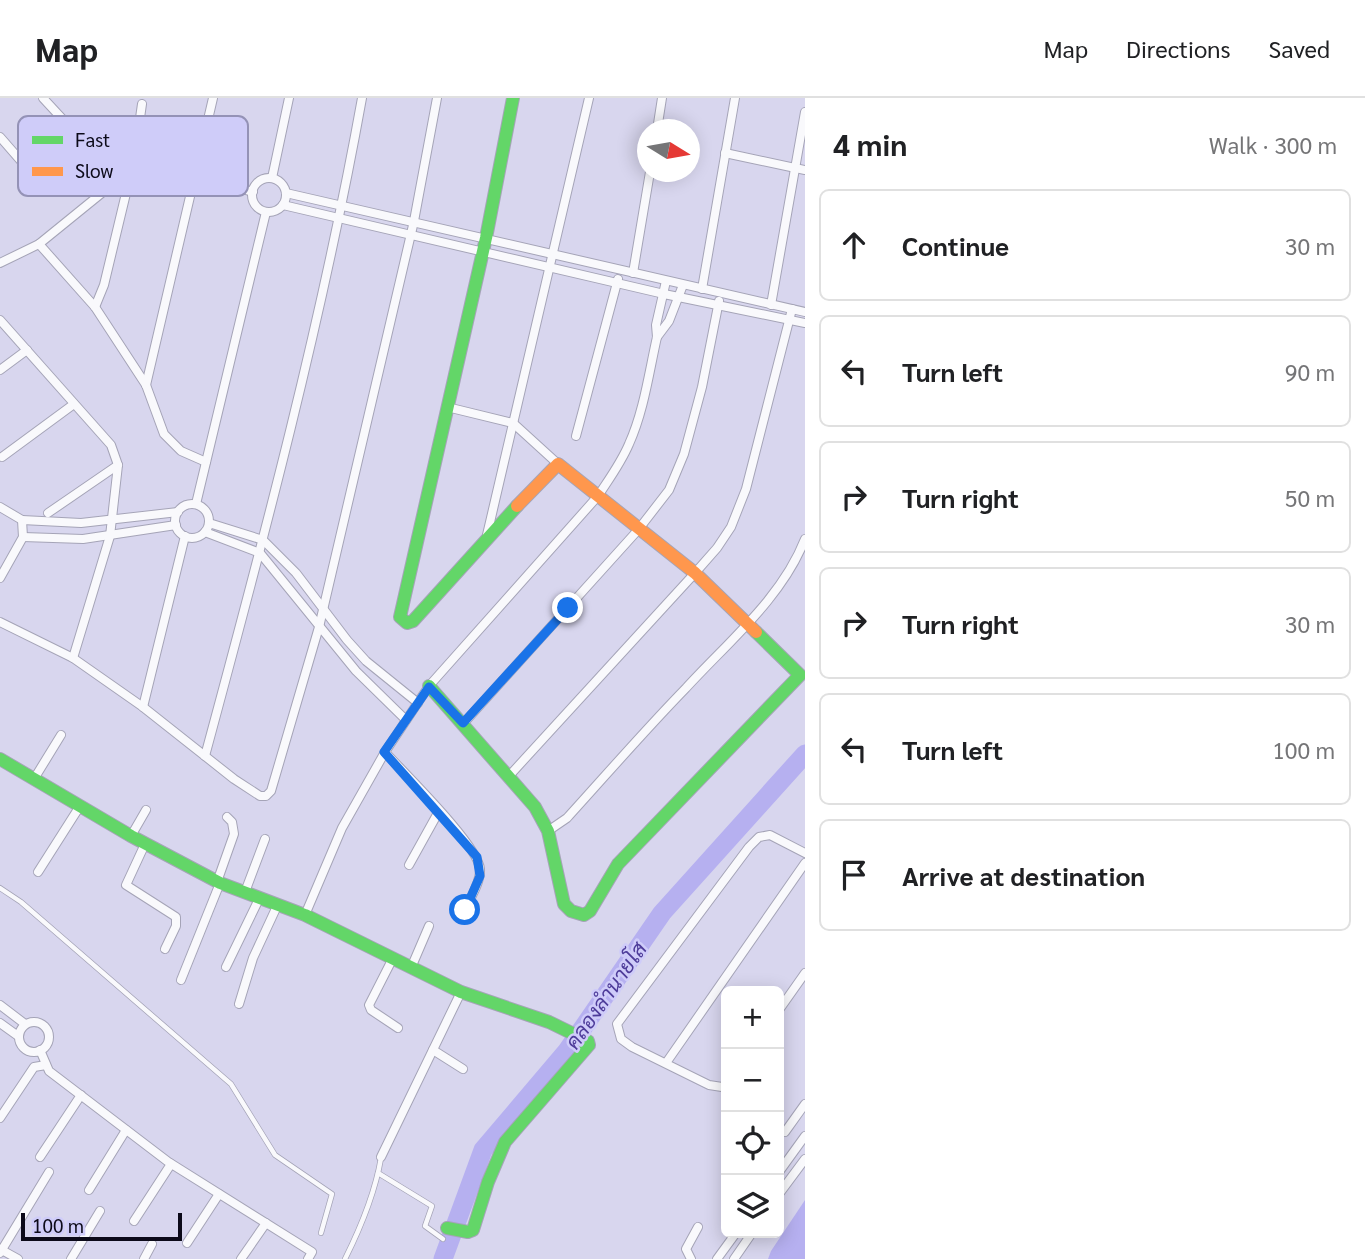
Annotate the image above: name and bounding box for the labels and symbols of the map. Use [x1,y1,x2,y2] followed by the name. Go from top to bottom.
[18,116,248,196] legend
[637,119,700,182] north arrow
[75,127,110,151] text: Fast
[75,158,114,182] text: Slow
[552,592,583,623] route end
[449,894,480,925] route start
[558,935,652,1054] water label: คลองลำนายโส
[21,1210,182,1242] scale bar

